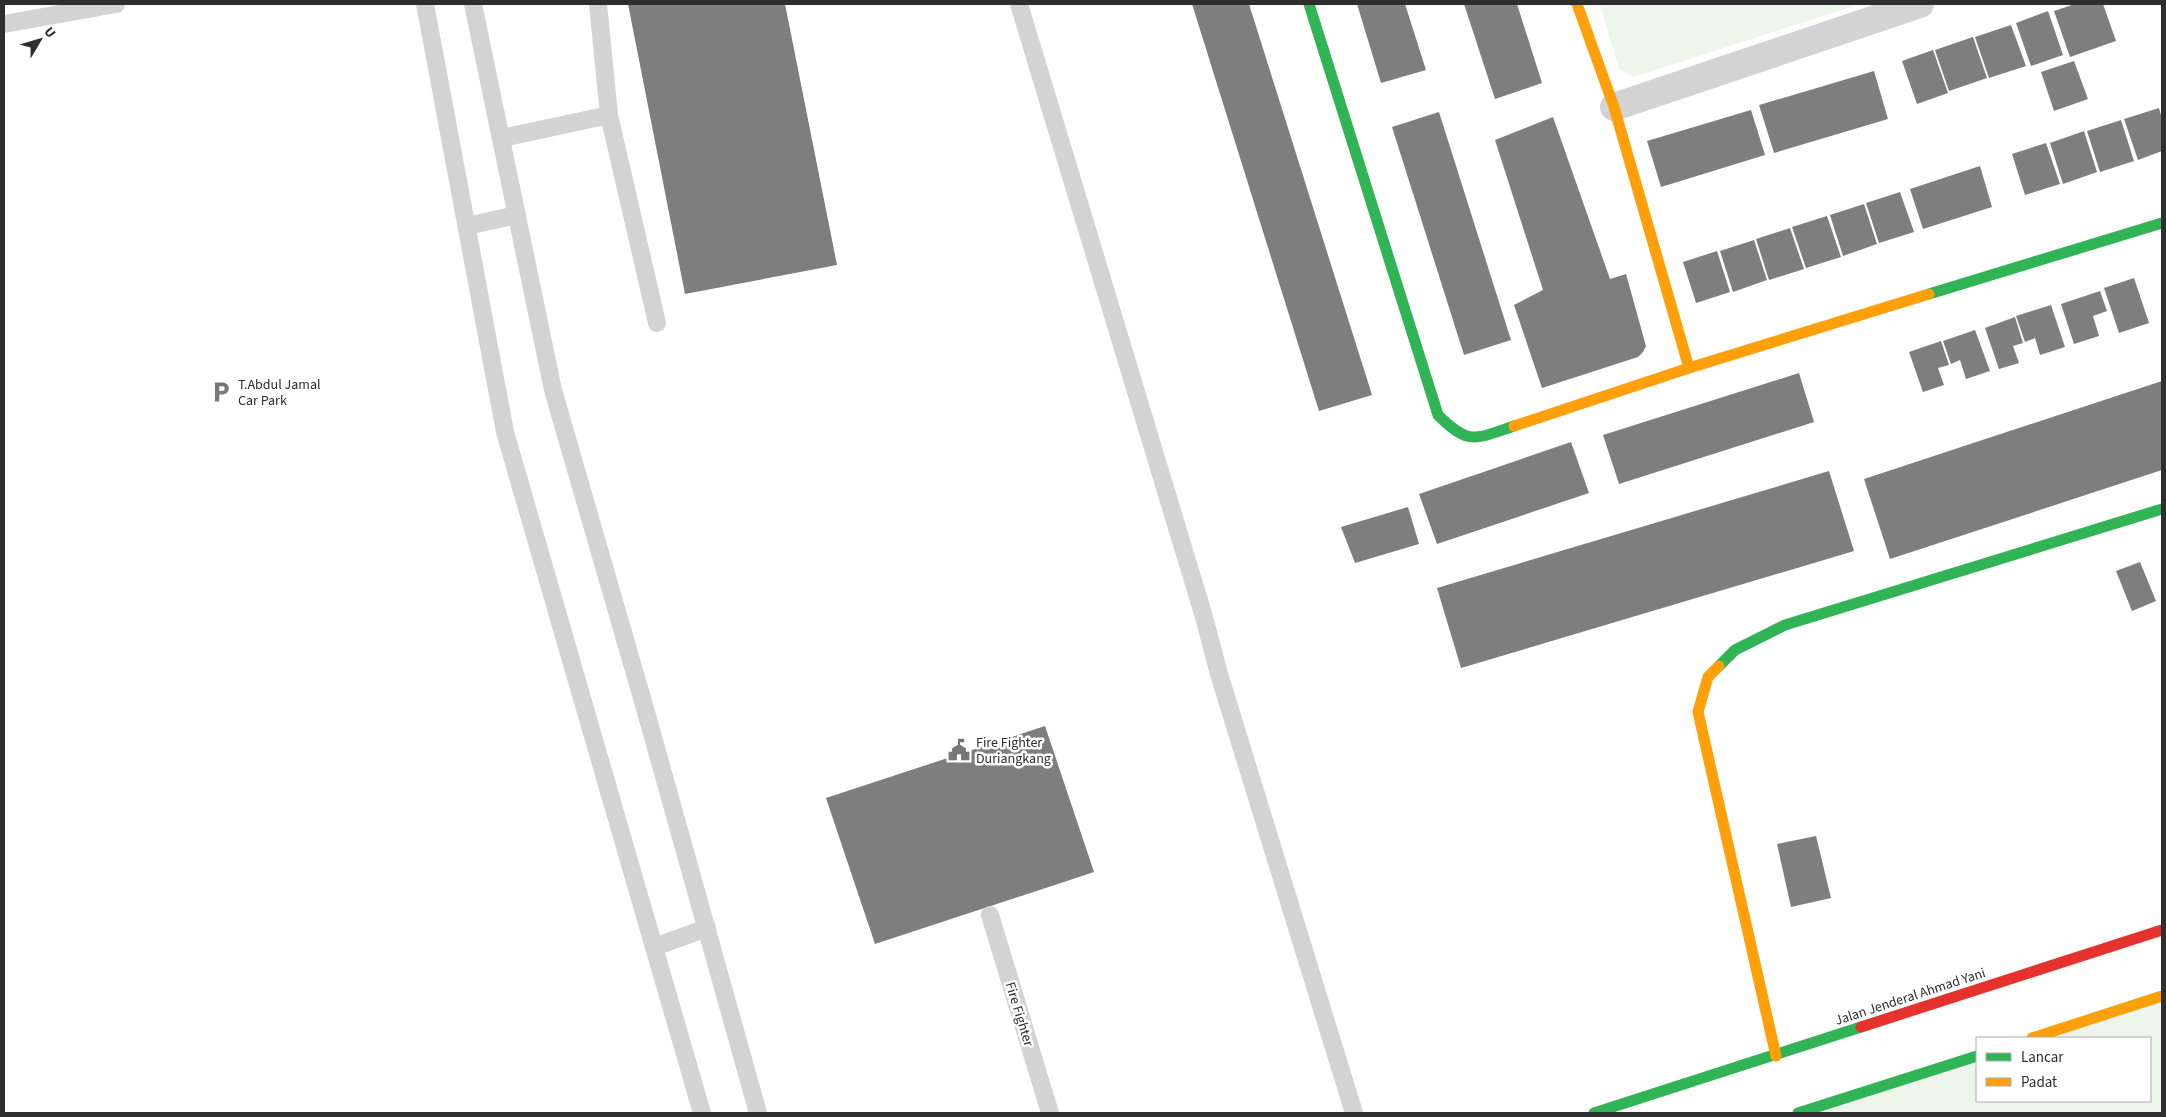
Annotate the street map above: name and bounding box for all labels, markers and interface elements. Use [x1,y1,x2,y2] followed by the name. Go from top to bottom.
[15,15,65,65] north arrow
[39,23,60,42] text: U
[238,375,321,411] place label: T.Abdul Jamal Car Park
[208,379,234,405] parking icon: T.Abdul Jamal Car Park
[976,733,1051,769] place label: Fire Fighter Duriangkang
[946,737,972,763] public building icon: Fire Fighter Duriangkang
[1832,963,1988,1031] street label: Jalan Jenderal Ahmad Yani
[1000,980,1038,1049] street label: Fire Fighter
[1976,1037,2151,1102] legend
[2021,1047,2064,1068] text: Lancar
[2021,1072,2057,1093] text: Padat

